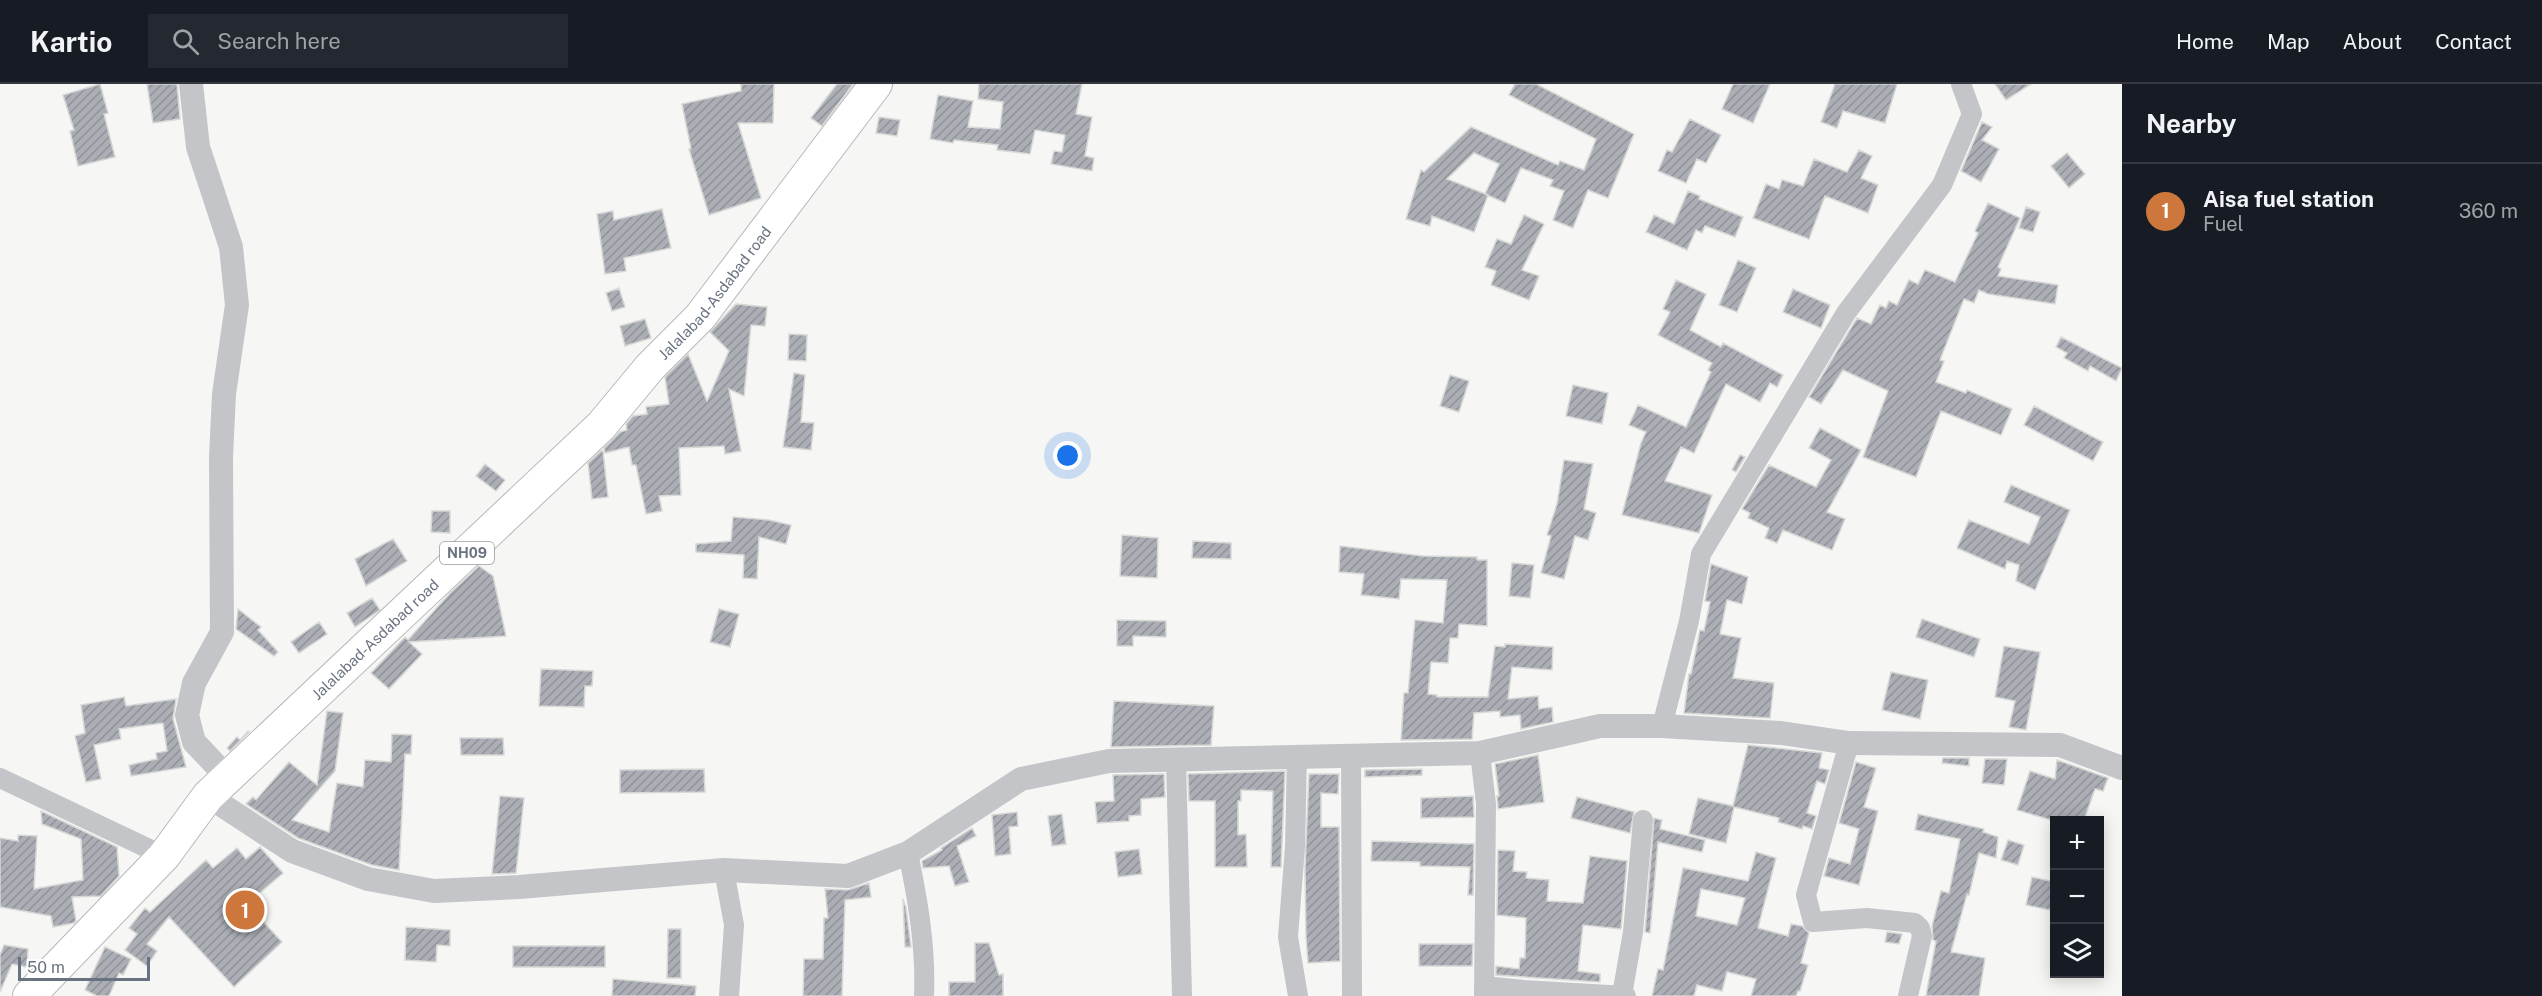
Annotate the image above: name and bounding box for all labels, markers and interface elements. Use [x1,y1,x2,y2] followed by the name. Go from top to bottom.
[148,14,568,68] search box
[30,25,112,58] text: Kartio
[169,25,202,58] icon: search
[217,28,341,54] text: Search here
[2176,29,2234,54] text: Home
[2267,29,2310,54] text: Map
[2343,29,2402,54] text: About
[2435,29,2512,54] text: Contact
[2146,108,2236,139] text: Nearby
[2203,186,2374,212] text: Aisa fuel station
[2161,199,2170,223] text: 1
[2459,199,2518,223] text: 360 m
[2203,212,2244,236] text: Fuel
[655,223,774,362] street label: Jalalabad-Asdabad road
[1053,441,1082,470] your location
[440,542,494,564] road number: NH09
[308,575,442,703] street label: Jalalabad-Asdabad road
[2050,816,2104,978] map controls
[2050,816,2104,870] button: +
[2050,870,2104,924] button: −
[226,888,264,932] pin: 1
[2050,924,2104,978] button: layers
[18,954,150,982] scale bar
[27,958,65,977] text: 50 m

